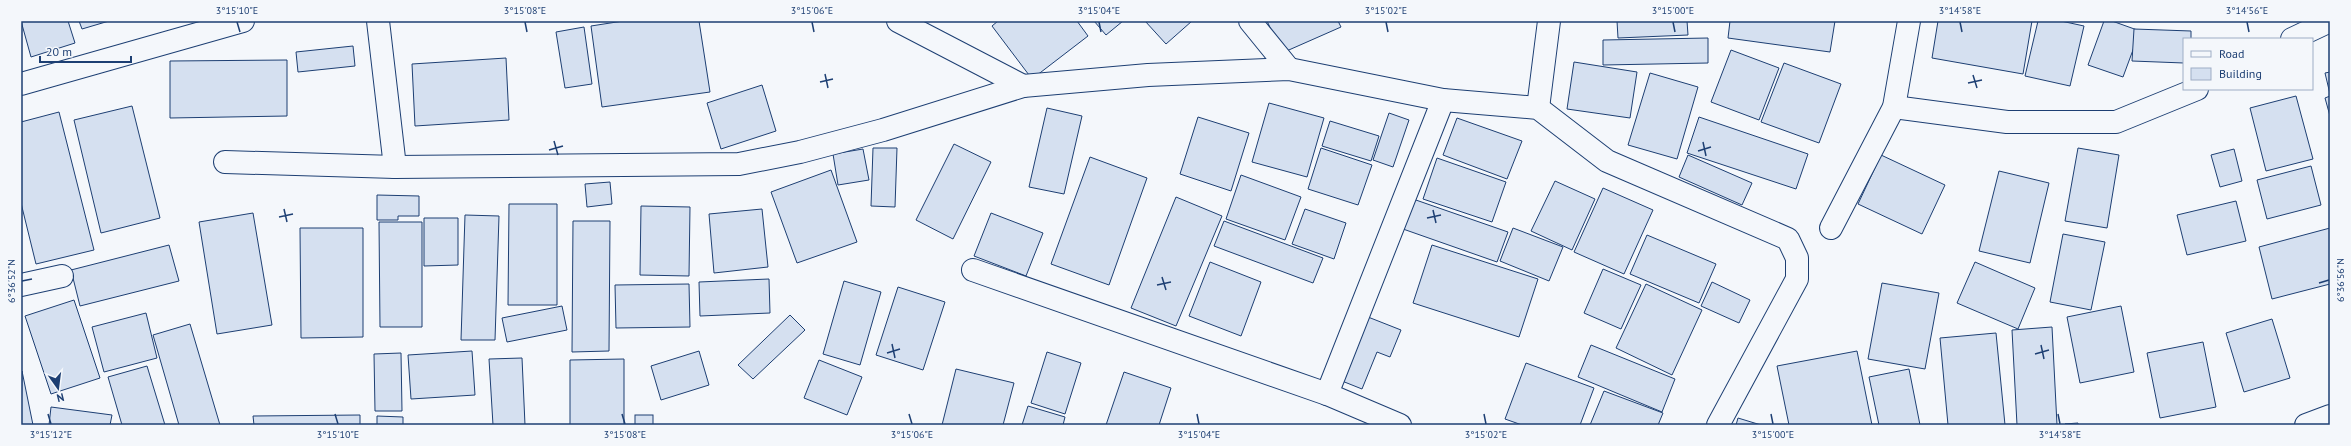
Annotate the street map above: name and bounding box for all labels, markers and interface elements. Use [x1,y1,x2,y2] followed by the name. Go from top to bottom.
[216,4,258,17] text: 3°15'10"E
[504,4,546,17] text: 3°15'08"E
[791,4,833,17] text: 3°15'06"E
[1078,4,1120,17] text: 3°15'04"E
[1365,4,1407,17] text: 3°15'02"E
[1652,4,1694,17] text: 3°15'00"E
[1939,4,1981,17] text: 3°14'58"E
[2226,4,2268,17] text: 3°14'56"E
[40,38,131,64] scale bar
[2183,38,2313,90] legend
[46,44,72,59] text: 20 m
[2219,46,2244,61] text: Road
[2219,66,2262,81] text: Building
[2334,258,2347,302] text: 6°36'56"N
[5,259,18,303] text: 6°36'52"N
[38,368,78,408] north arrow
[55,390,66,405] text: N
[30,428,72,441] text: 3°15'12"E
[317,428,359,441] text: 3°15'10"E
[604,428,646,441] text: 3°15'08"E
[891,428,933,441] text: 3°15'06"E
[1178,428,1220,441] text: 3°15'04"E
[1465,428,1507,441] text: 3°15'02"E
[1752,428,1794,441] text: 3°15'00"E
[2039,428,2081,441] text: 3°14'58"E

